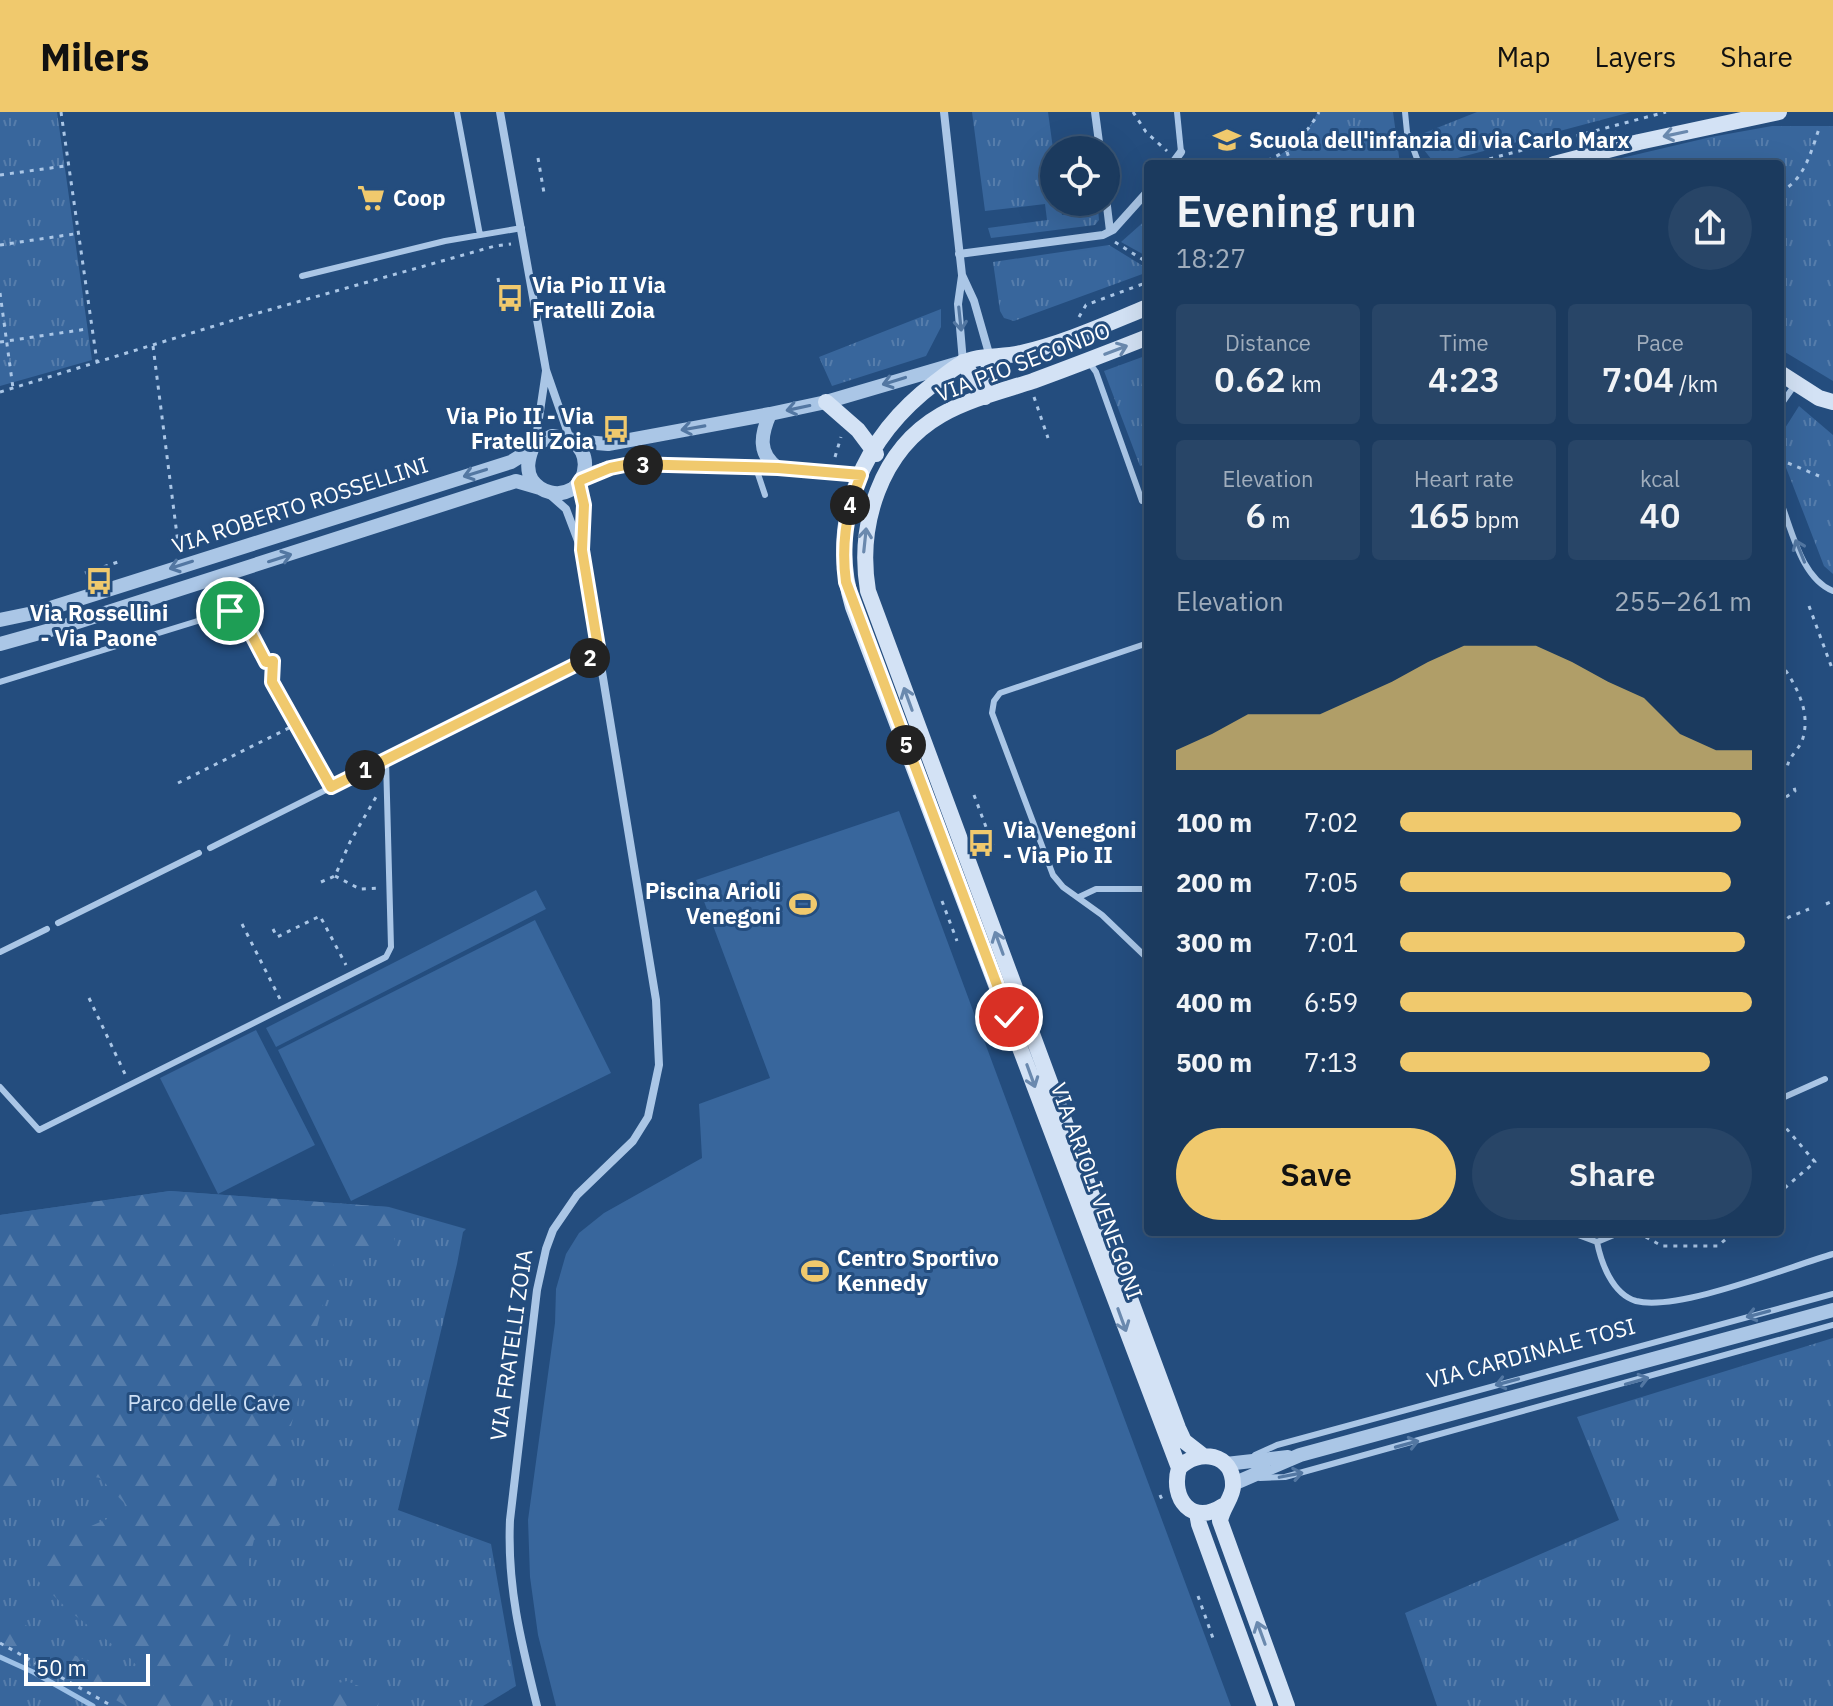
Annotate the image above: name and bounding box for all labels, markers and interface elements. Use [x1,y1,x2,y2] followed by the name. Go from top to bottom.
[40,32,149,81] text: Milers
[1496,38,1550,75] text: Map
[1594,38,1676,75] text: Layers
[1720,38,1793,75] text: Share
[1212,125,1242,155] school or university icon: Scuola dell'infanzia di via Carlo Marx
[1249,125,1630,154] place label: Scuola dell'infanzia di via Carlo Marx
[1663,127,1688,142] one-way arrow
[1040,136,1120,216] map controls
[1040,136,1120,216] button: locate
[1176,182,1417,239] text: Evening run
[356,183,386,213] supermarket icon: Coop
[393,183,446,212] place label: Coop
[1668,186,1752,270] button: share
[1176,241,1246,275] text: 18:27
[532,270,666,324] place label: Via Pio II Via Fratelli Zoia
[495,283,525,313] bus stop icon: Via Pio II Via Fratelli Zoia
[952,305,967,332] one-way arrow
[931,315,1114,408] street label: VIA PIO SECONDO
[1225,328,1311,357] text: Distance
[1439,328,1489,357] text: Time
[1636,328,1684,357] text: Pace
[1103,342,1128,356] one-way arrow
[1214,357,1286,401] text: 0.62
[1428,357,1500,401] text: 4:23
[1602,357,1674,401] text: 7:04
[1286,369,1322,398] text: km
[1674,369,1718,398] text: /km
[882,374,908,389] one-way arrow
[446,401,594,455] place label: Via Pio II - Via Fratelli Zoia
[786,401,811,416] one-way arrow
[601,414,631,444] bus stop icon: Via Pio II - Via Fratelli Zoia
[681,422,707,437] one-way arrow
[623,445,663,485] pin: 3
[168,449,431,560] street label: VIA ROBERTO ROSSELLINI
[636,450,650,479] text: 3
[1222,464,1314,493] text: Elevation
[1414,464,1514,493] text: Heart rate
[1640,464,1680,493] text: kcal
[463,466,489,481] one-way arrow
[830,485,870,525] pin: 4
[843,490,857,519] text: 4
[1246,493,1266,537] text: 6
[1408,493,1470,537] text: 165
[1640,493,1680,537] text: 40
[1266,505,1290,534] text: m
[1470,505,1520,534] text: bpm
[858,527,873,554] one-way arrow
[1792,539,1807,563] one-way arrow
[268,549,293,564] one-way arrow
[169,558,195,573] one-way arrow
[84,566,114,596] bus stop icon: Via Rossellini - Via Paone
[196,577,264,645] pin
[1176,584,1284,618] text: Elevation
[1614,584,1752,618] text: 255–261 m
[208,589,252,633] icon: arrive
[30,598,168,652] place label: Via Rossellini - Via Paone
[570,638,610,678] pin: 2
[583,643,597,672] text: 2
[900,687,914,712] one-way arrow
[886,725,926,765] pin: 5
[899,730,913,759] text: 5
[345,750,385,790] pin: 1
[358,755,372,784] text: 1
[1176,805,1252,839] text: 100 m
[1304,805,1358,839] text: 7:02
[1003,815,1137,869] place label: Via Venegoni - Via Pio II
[966,828,996,858] bus stop icon: Via Venegoni - Via Pio II
[1176,865,1252,899] text: 200 m
[1304,865,1358,899] text: 7:05
[645,876,781,930] place label: Piscina Arioli Venegoni
[788,889,818,919] sports icon: Piscina Arioli Venegoni
[1176,925,1252,959] text: 300 m
[1304,925,1358,959] text: 7:01
[990,931,1005,956] one-way arrow
[975,983,1043,1051] pin
[1176,985,1252,1019] text: 400 m
[1304,985,1358,1019] text: 6:59
[987,995,1031,1039] icon: check
[1176,1045,1252,1079] text: 500 m
[1304,1045,1358,1079] text: 7:13
[1025,1064,1039,1088] one-way arrow
[1045,1078,1150,1303] street label: VIA ARIOLI VENEGONI
[1176,1128,1456,1220] button: Save
[1472,1128,1752,1220] button: Share
[837,1243,999,1297] place label: Centro Sportivo Kennedy
[483,1247,538,1442] street label: VIA FRATELLI ZOIA
[800,1256,830,1286] sports icon: Centro Sportivo Kennedy
[1116,1307,1130,1332] one-way arrow
[1745,1307,1771,1322] one-way arrow
[1423,1311,1638,1394] street label: VIA CARDINALE TOSI
[1623,1372,1649,1387] one-way arrow
[1494,1376,1520,1391] one-way arrow
[127,1388,291,1417] park label: Parco delle Cave
[1394,1436,1420,1451] one-way arrow
[1277,1467,1303,1482] one-way arrow
[1252,1621,1267,1646] one-way arrow
[24,1650,150,1686] scale bar
[36,1653,87,1682] text: 50 m

